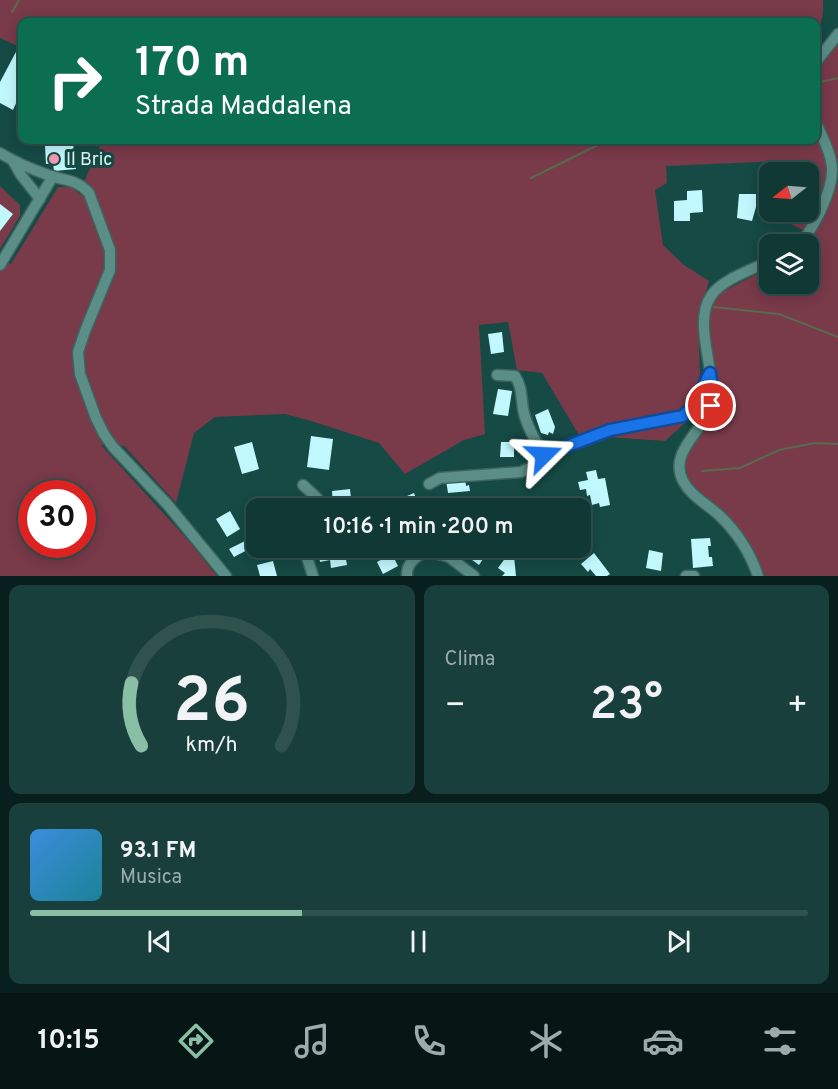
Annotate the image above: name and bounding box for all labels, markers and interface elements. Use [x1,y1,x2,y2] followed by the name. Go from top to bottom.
[135,38,249,91] text: 170 m
[36,42,114,120] icon: right
[135,90,352,124] text: Strada Maddalena
[66,149,112,172] place label: Il Bric
[47,152,61,166] marker: Il Bric
[759,162,819,222] north arrow
[759,162,819,294] map controls
[759,234,819,294] button: layers
[685,380,736,431] pin
[694,389,727,422] icon: arrive
[512,423,576,487] position arrow
[18,480,96,558] speed limit sign: 30
[323,514,514,541] text: 10:16 · 1 min · 200 m
[445,647,495,673] text: Clima
[173,665,250,744] text: 26
[590,678,663,735] text: 23°
[445,686,466,728] text: −
[787,686,808,728] text: +
[186,733,238,760] text: km/h
[120,838,196,865] text: 93.1 FM
[120,865,182,891] text: Musica
[143,925,176,958] icon: previous
[402,925,435,958] icon: pause
[662,925,695,958] icon: next
[175,1020,217,1062] icon: directions
[291,1020,333,1062] icon: music
[408,1020,450,1062] icon: phone
[525,1020,567,1062] icon: climate
[642,1020,684,1062] icon: car
[759,1020,801,1062] icon: filters
[37,1024,100,1058] text: 10:15

